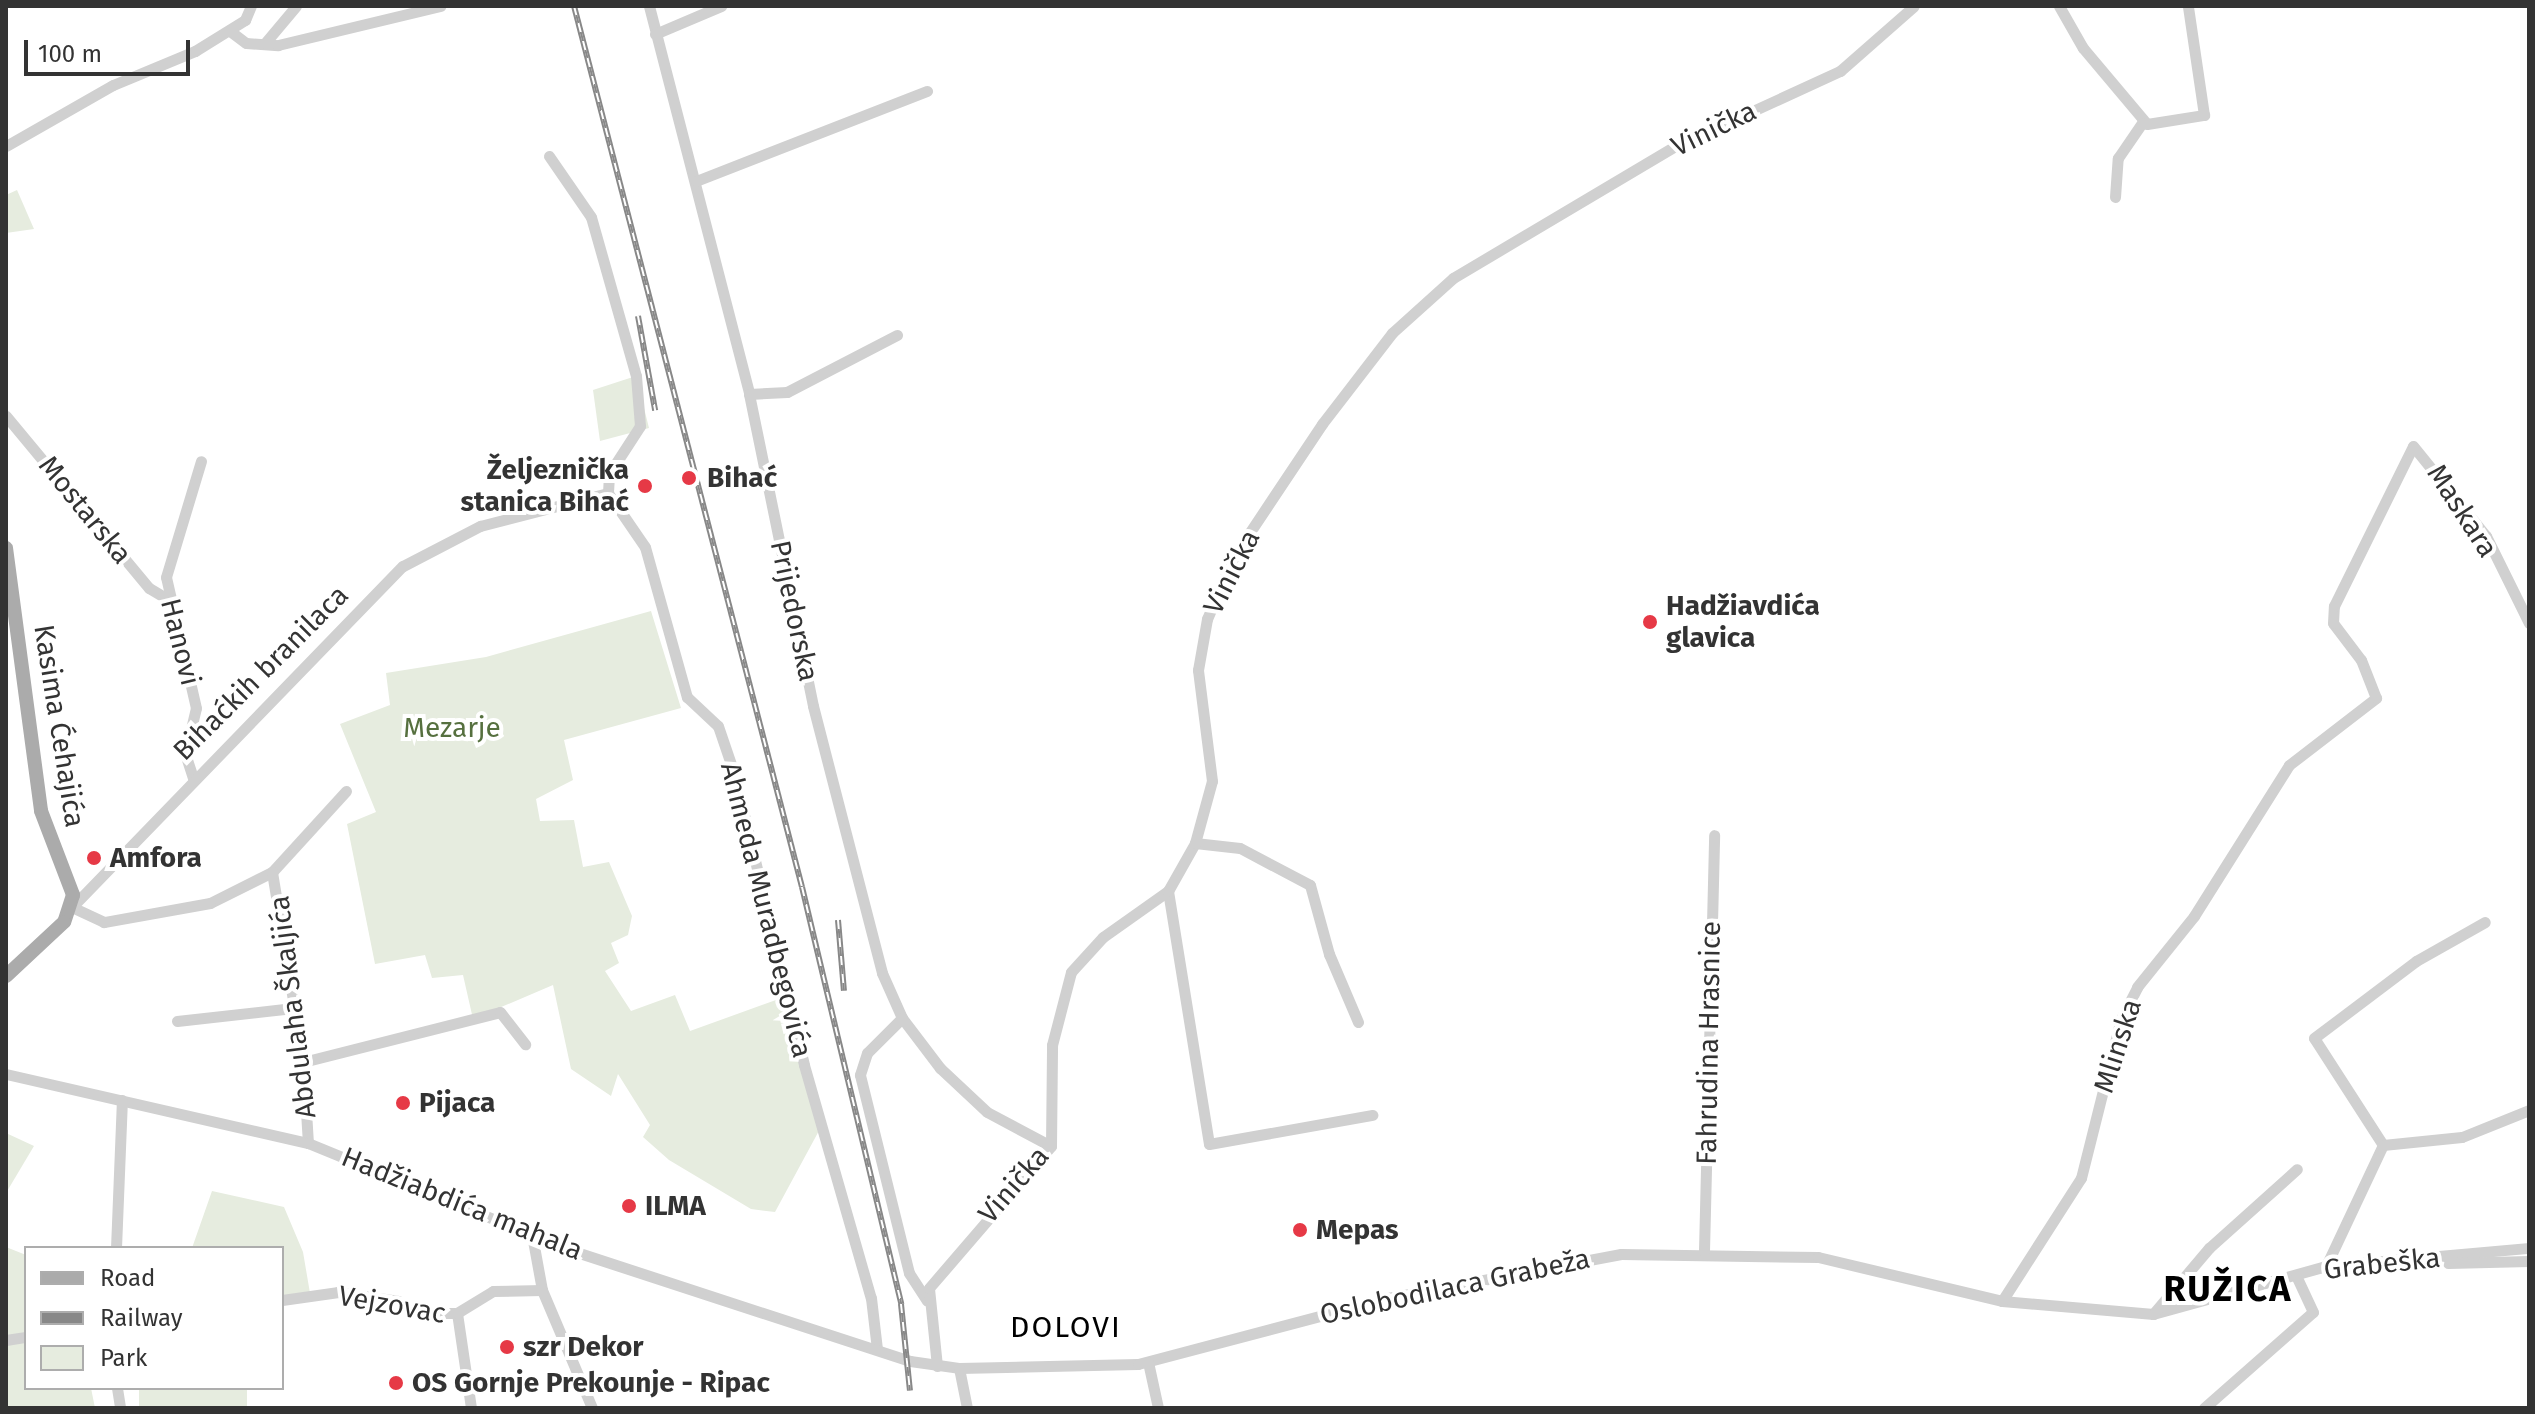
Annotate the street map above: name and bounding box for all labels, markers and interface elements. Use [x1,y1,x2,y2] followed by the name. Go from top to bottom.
[28,24,194,74] scale bar
[38,40,102,68] text: 100 m
[1666,94,1762,164] street label: Vinička
[31,449,139,571] street label: Mostarska
[460,453,629,519] place label: Željeznička stanica Bihać
[2420,458,2504,564] street label: Maskara
[707,461,777,495] place label: Bihać
[678,467,700,489] marker: Bihać
[636,477,654,495] marker: Željeznička stanica Bihać
[1197,524,1267,620] street label: Vinička
[763,537,825,685] street label: Prijedorska
[167,579,355,767] street label: Bihaćkih branilaca
[1666,589,1820,655] place label: Hadžiavdića glavica
[153,595,207,689] street label: Hanovi
[1641,613,1659,631] marker: Hadžiavdića glavica
[26,622,92,830] street label: Kasima Ćehajića
[403,711,501,745] park label: Mezarje
[713,759,819,1061] street label: Ahmeda Muradbegovića
[110,841,202,875] place label: Amfora
[85,849,103,867] marker: Amfora
[263,894,323,1120] street label: Abdulaha Škaljića
[1690,921,1728,1165] street label: Fahrudina Hrasnice
[2087,995,2149,1097] street label: Mlinska
[419,1086,495,1120] place label: Pijaca
[394,1094,412,1112] marker: Pijaca
[336,1140,588,1268] street label: Hadžiabdića mahala
[972,1140,1056,1230] street label: Vinička
[645,1189,706,1223] place label: ILMA
[620,1197,638,1215] marker: ILMA
[1316,1213,1398,1247] place label: Mepas
[1291,1221,1309,1239] marker: Mepas
[2322,1241,2442,1287] street label: Grabeška
[1317,1242,1593,1332] street label: Oslobodilaca Grabeža
[24,1246,284,1390] legend
[100,1264,155,1292] text: Road
[2163,1268,2293,1312] district label: RUŽICA
[336,1279,448,1331] street label: Vejzovac
[100,1304,183,1332] text: Railway
[1010,1309,1122,1345] district label: DOLOVI
[523,1330,644,1364] place label: szr Dekor
[498,1338,516,1356] marker: szr Dekor
[100,1344,147,1372] text: Park
[412,1366,770,1400] place label: OS Gornje Prekounje - Ripac
[387,1374,405,1392] marker: OS Gornje Prekounje - Ripac

